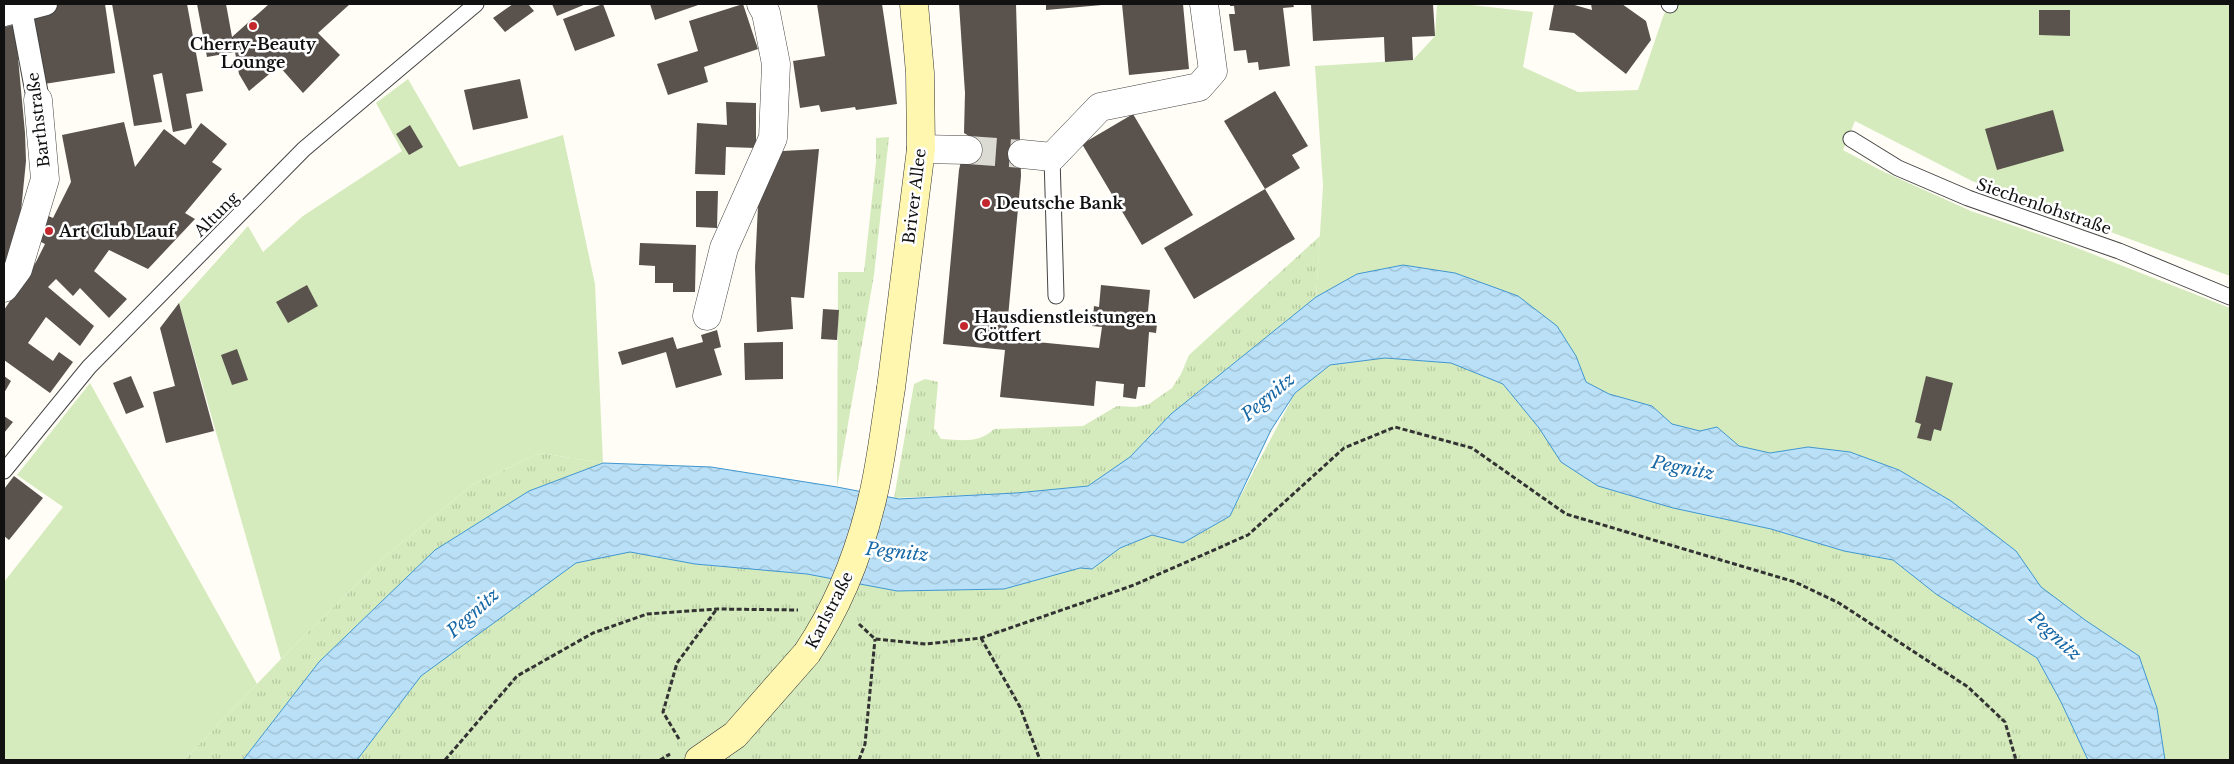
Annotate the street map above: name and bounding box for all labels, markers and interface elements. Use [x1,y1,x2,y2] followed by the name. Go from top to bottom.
[247,20,259,32] marker: Cherry-Beauty Lounge
[190,34,317,72] place label: Cherry-Beauty Lounge
[22,71,54,169] street label: Barthstraße
[898,147,930,245] street label: Briver Allee
[1974,174,2114,238] street label: Siechenlohstraße
[189,187,243,241] street label: Altung
[996,193,1124,213] place label: Deutsche Bank
[980,197,992,209] marker: Deutsche Bank
[58,221,177,241] place label: Art Club Lauf
[43,225,55,237] marker: Art Club Lauf
[974,307,1157,345] place label: Hausdienstleistungen Göttfert
[958,320,970,332] marker: Hausdienstleistungen Göttfert
[1236,368,1299,426] water label: Pegnitz
[1649,451,1716,485] water label: Pegnitz
[863,538,930,566] water label: Pegnitz
[801,568,857,652] street label: Karlstraße
[441,584,504,643] water label: Pegnitz
[2023,606,2086,665] water label: Pegnitz

